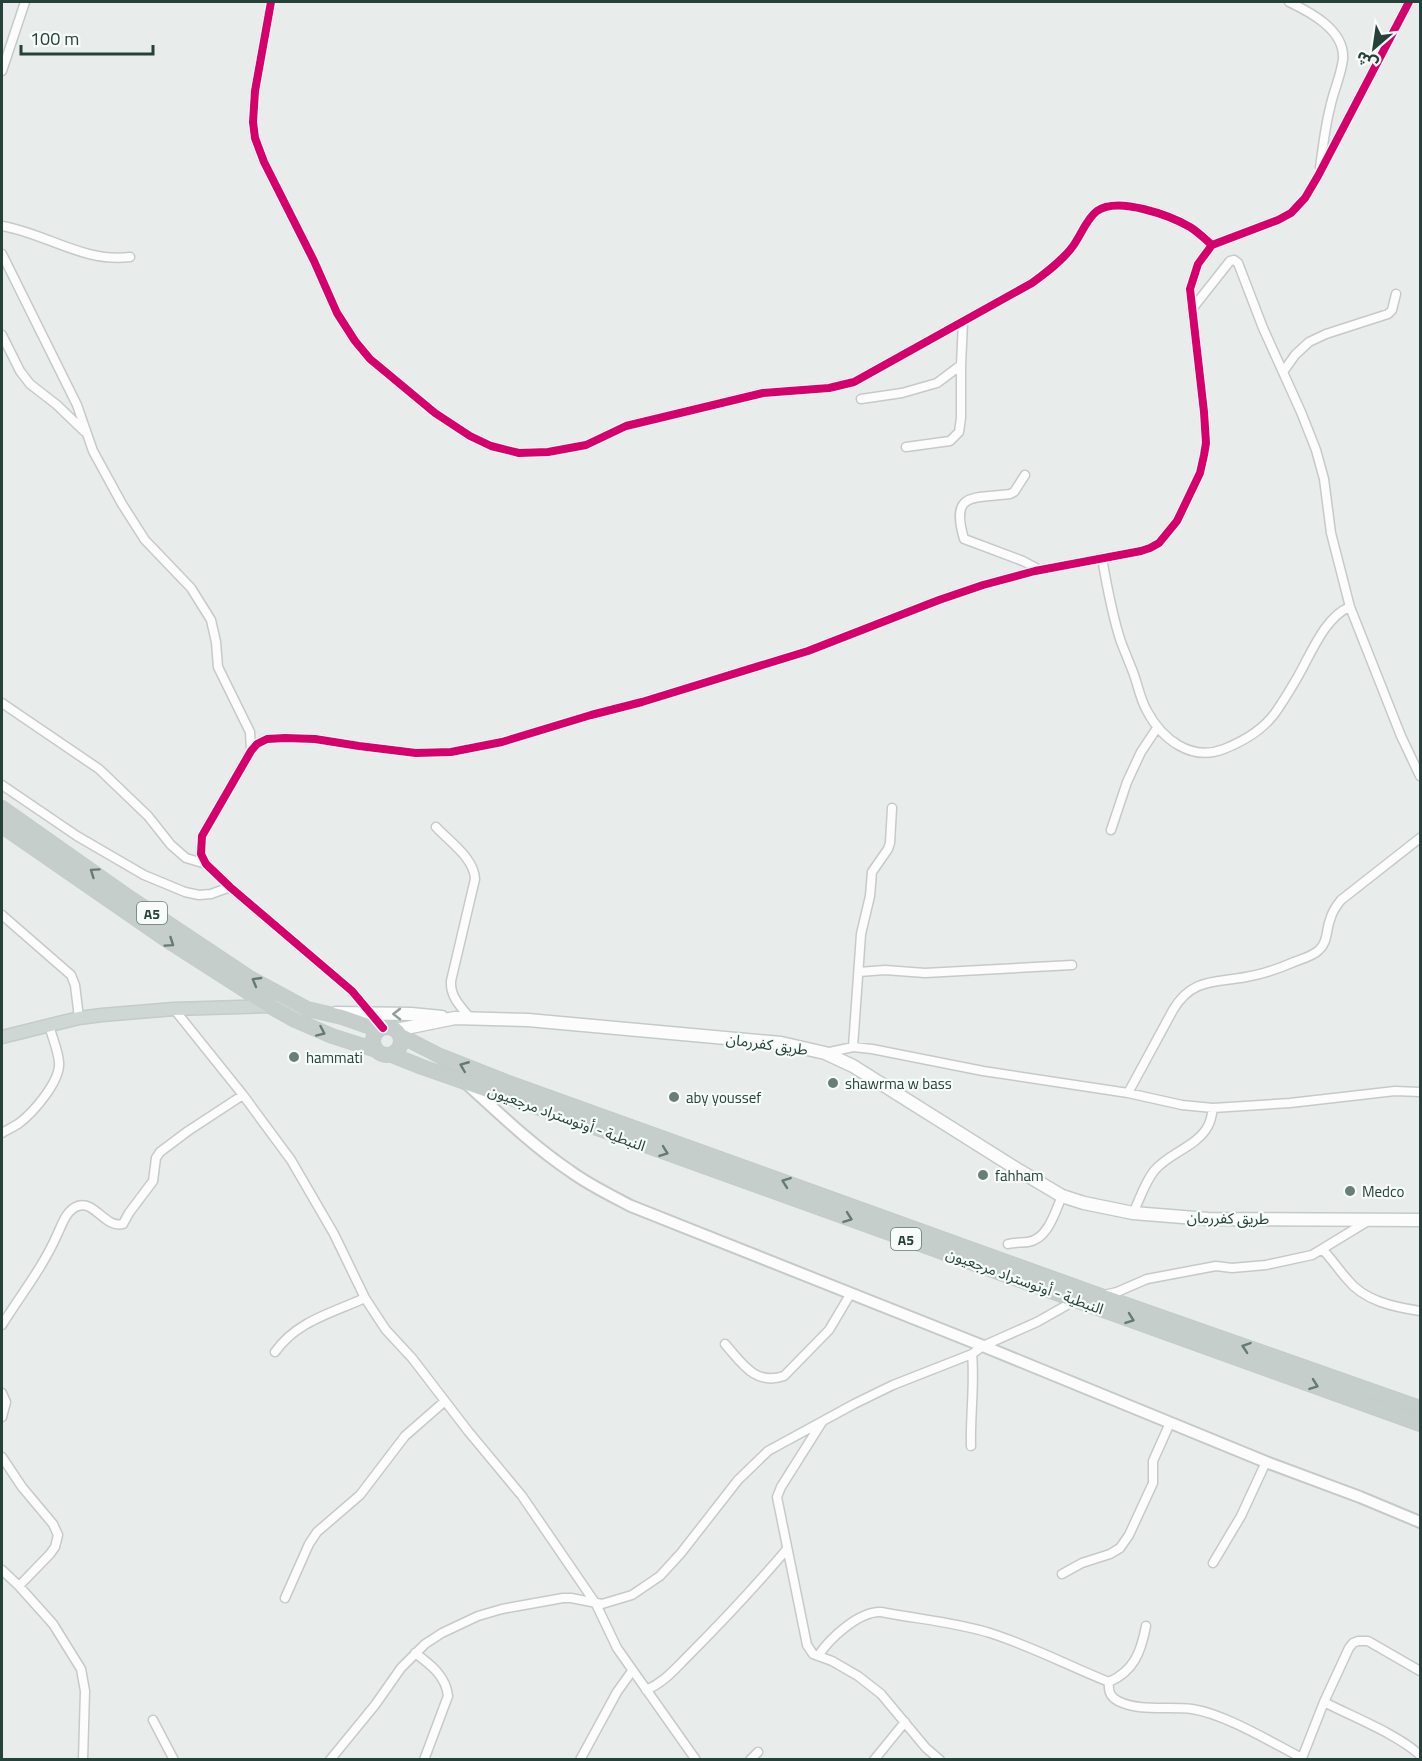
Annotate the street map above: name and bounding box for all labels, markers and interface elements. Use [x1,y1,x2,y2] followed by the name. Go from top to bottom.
[21,18,153,56] scale bar
[1344,18,1404,78] north arrow
[30,25,79,52] text: 100 m
[1351,45,1382,77] text: ش
[89,869,100,880] one-way arrow
[137,902,167,924] road number: A5
[164,935,175,946] one-way arrow
[251,977,262,988] one-way arrow
[392,1008,401,1020] one-way arrow
[315,1024,326,1036] one-way arrow
[725,1027,809,1061] street label: طريق كفررمان
[306,1046,363,1069] place label: hammati
[287,1050,301,1064] marker: hammati
[459,1061,470,1073] one-way arrow
[845,1072,952,1095] place label: shawrma w bass
[826,1076,840,1090] marker: shawrma w bass
[485,1079,649,1157] street label: النبطية - أوتوستراد مرجعيون
[686,1086,761,1109] place label: aby youssef
[667,1090,681,1104] marker: aby youssef
[658,1145,669,1158] one-way arrow
[995,1164,1044,1187] place label: fahham
[976,1168,990,1182] marker: fahham
[781,1177,792,1190] one-way arrow
[1362,1180,1404,1203] place label: Medco
[1343,1184,1357,1198] marker: Medco
[1187,1206,1269,1230] street label: طريق كفررمان
[842,1210,853,1223] one-way arrow
[891,1228,921,1250] road number: A5
[943,1242,1107,1320] street label: النبطية - أوتوستراد مرجعيون
[1124,1312,1135,1324] one-way arrow
[1242,1341,1252,1354] one-way arrow
[1308,1378,1319,1390] one-way arrow

